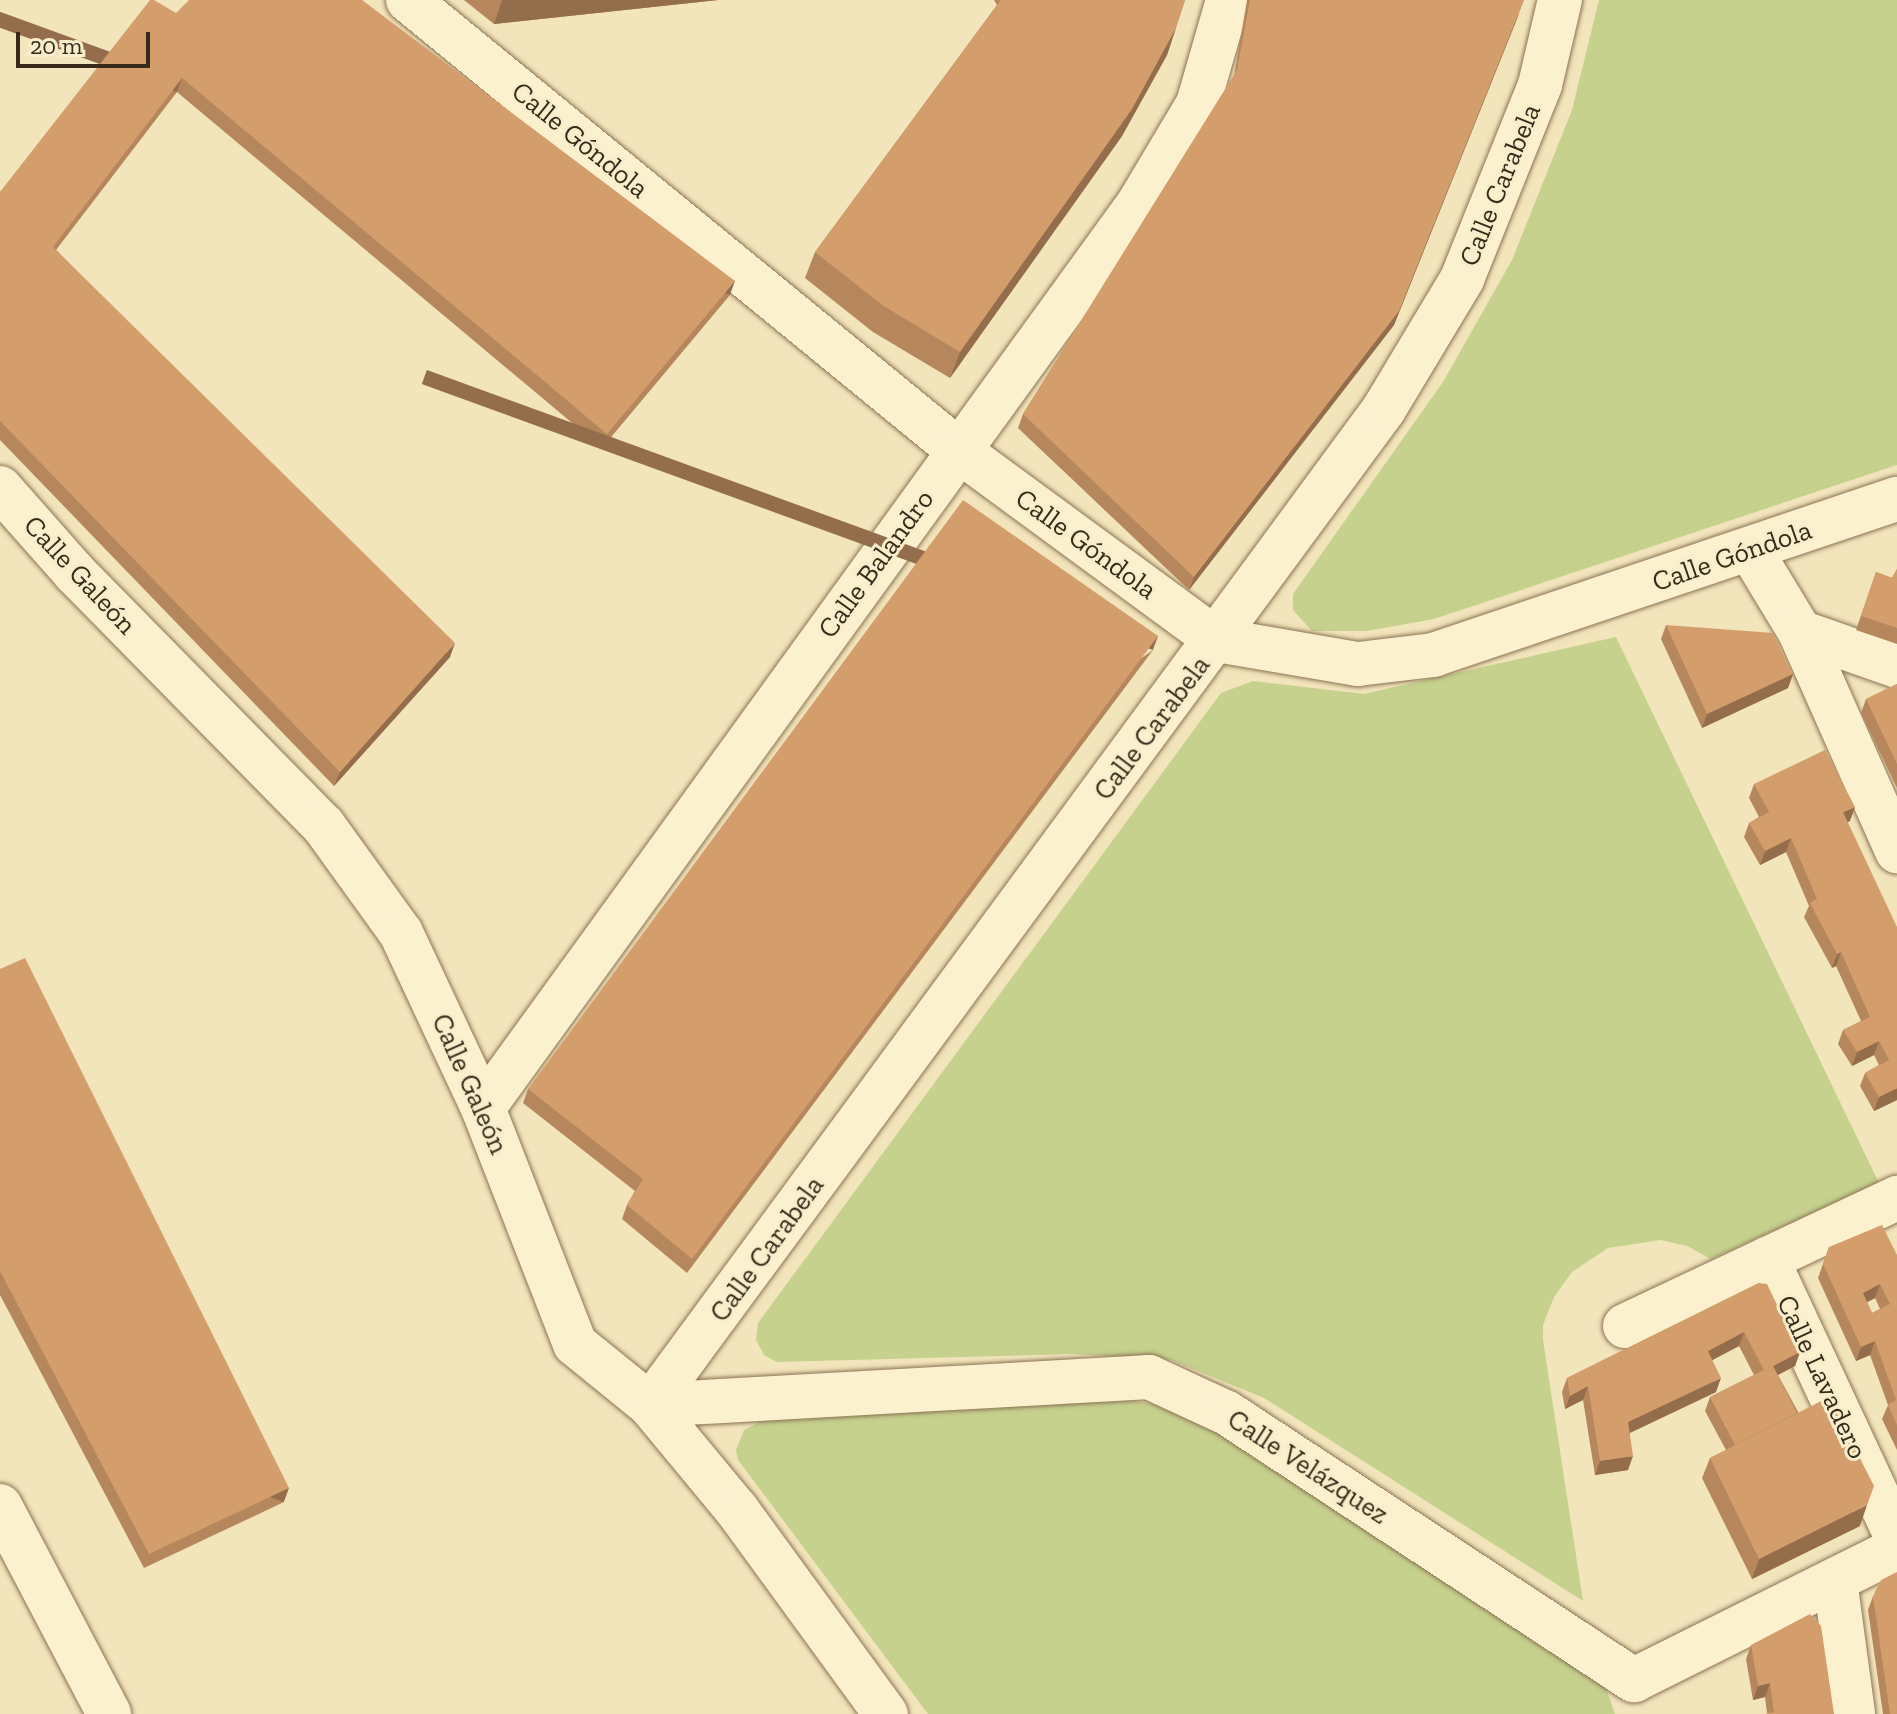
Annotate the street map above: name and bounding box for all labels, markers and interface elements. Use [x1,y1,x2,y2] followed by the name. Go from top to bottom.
[20,16,154,66] scale bar
[30,31,82,60] text: 20 m
[505,75,655,205] street label: Calle Góndola
[1452,99,1548,271] street label: Calle Carabela
[1009,481,1163,607] street label: Calle Góndola
[811,483,941,645] street label: Calle Balandro
[17,509,143,641] street label: Calle Galeón
[1648,513,1816,599] street label: Calle Góndola
[1087,649,1217,807] street label: Calle Carabela
[424,1009,516,1159] street label: Calle Galeón
[703,1170,831,1328] street label: Calle Carabela
[1769,1290,1875,1464] street label: Calle Lavadero
[1221,1402,1395,1532] street label: Calle Velázquez

